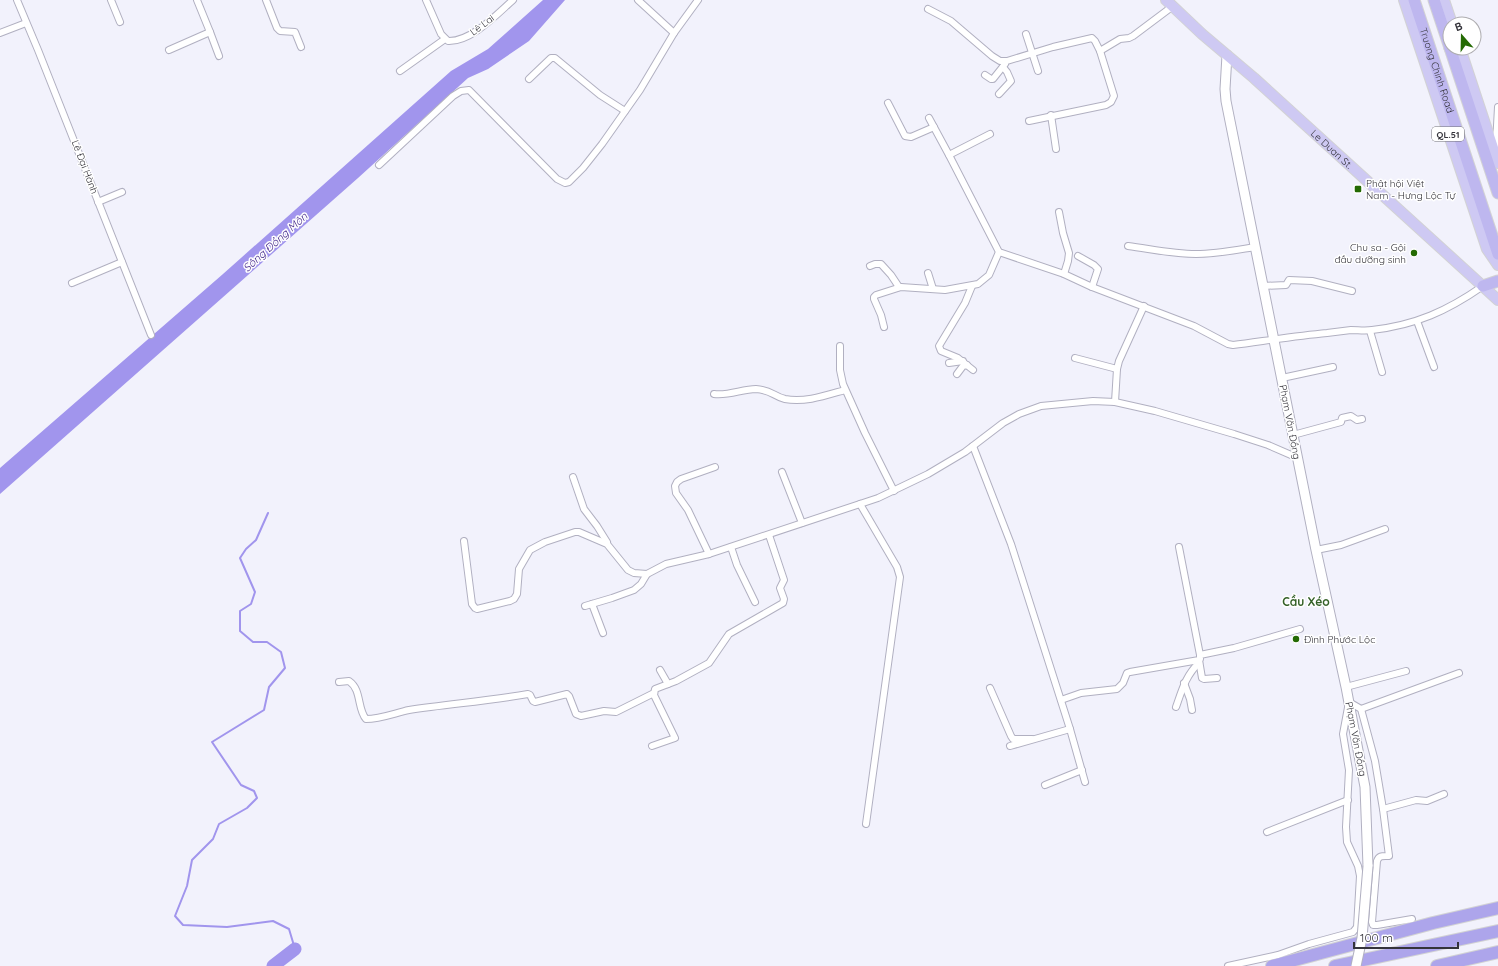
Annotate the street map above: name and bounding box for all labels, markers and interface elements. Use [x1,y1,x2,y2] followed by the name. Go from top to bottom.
[467,12,497,38] street label: Lê Lai
[1442,16,1482,56] north arrow
[1453,19,1464,34] text: B
[1417,26,1457,115] street label: Truong Chinh Road
[1308,127,1356,171] street label: Le Duan St.
[1432,127,1464,141] road number: QL.51
[69,138,101,196] street label: Lê Đại Hành
[1366,177,1457,202] place label: Phật hội Việt Nam - Hưng Lộc Tự
[1353,184,1363,194] marker: Phật hội Việt Nam - Hưng Lộc Tự
[240,209,311,275] water label: Sông Đồng Môn
[1335,241,1406,266] place label: Chu sa - Gội đầu dưỡng sinh
[1409,248,1419,258] marker: Chu sa - Gội đầu dưỡng sinh
[1276,384,1304,460] street label: Phạm Văn Đồng
[1282,594,1330,609] district label: Cầu Xéo
[1304,633,1375,646] place label: Đình Phước Lộc
[1291,634,1301,644] marker: Đình Phước Lộc
[1342,701,1370,777] street label: Phạm Văn Đồng
[1354,924,1458,950] scale bar
[1360,930,1393,945] text: 100 m

